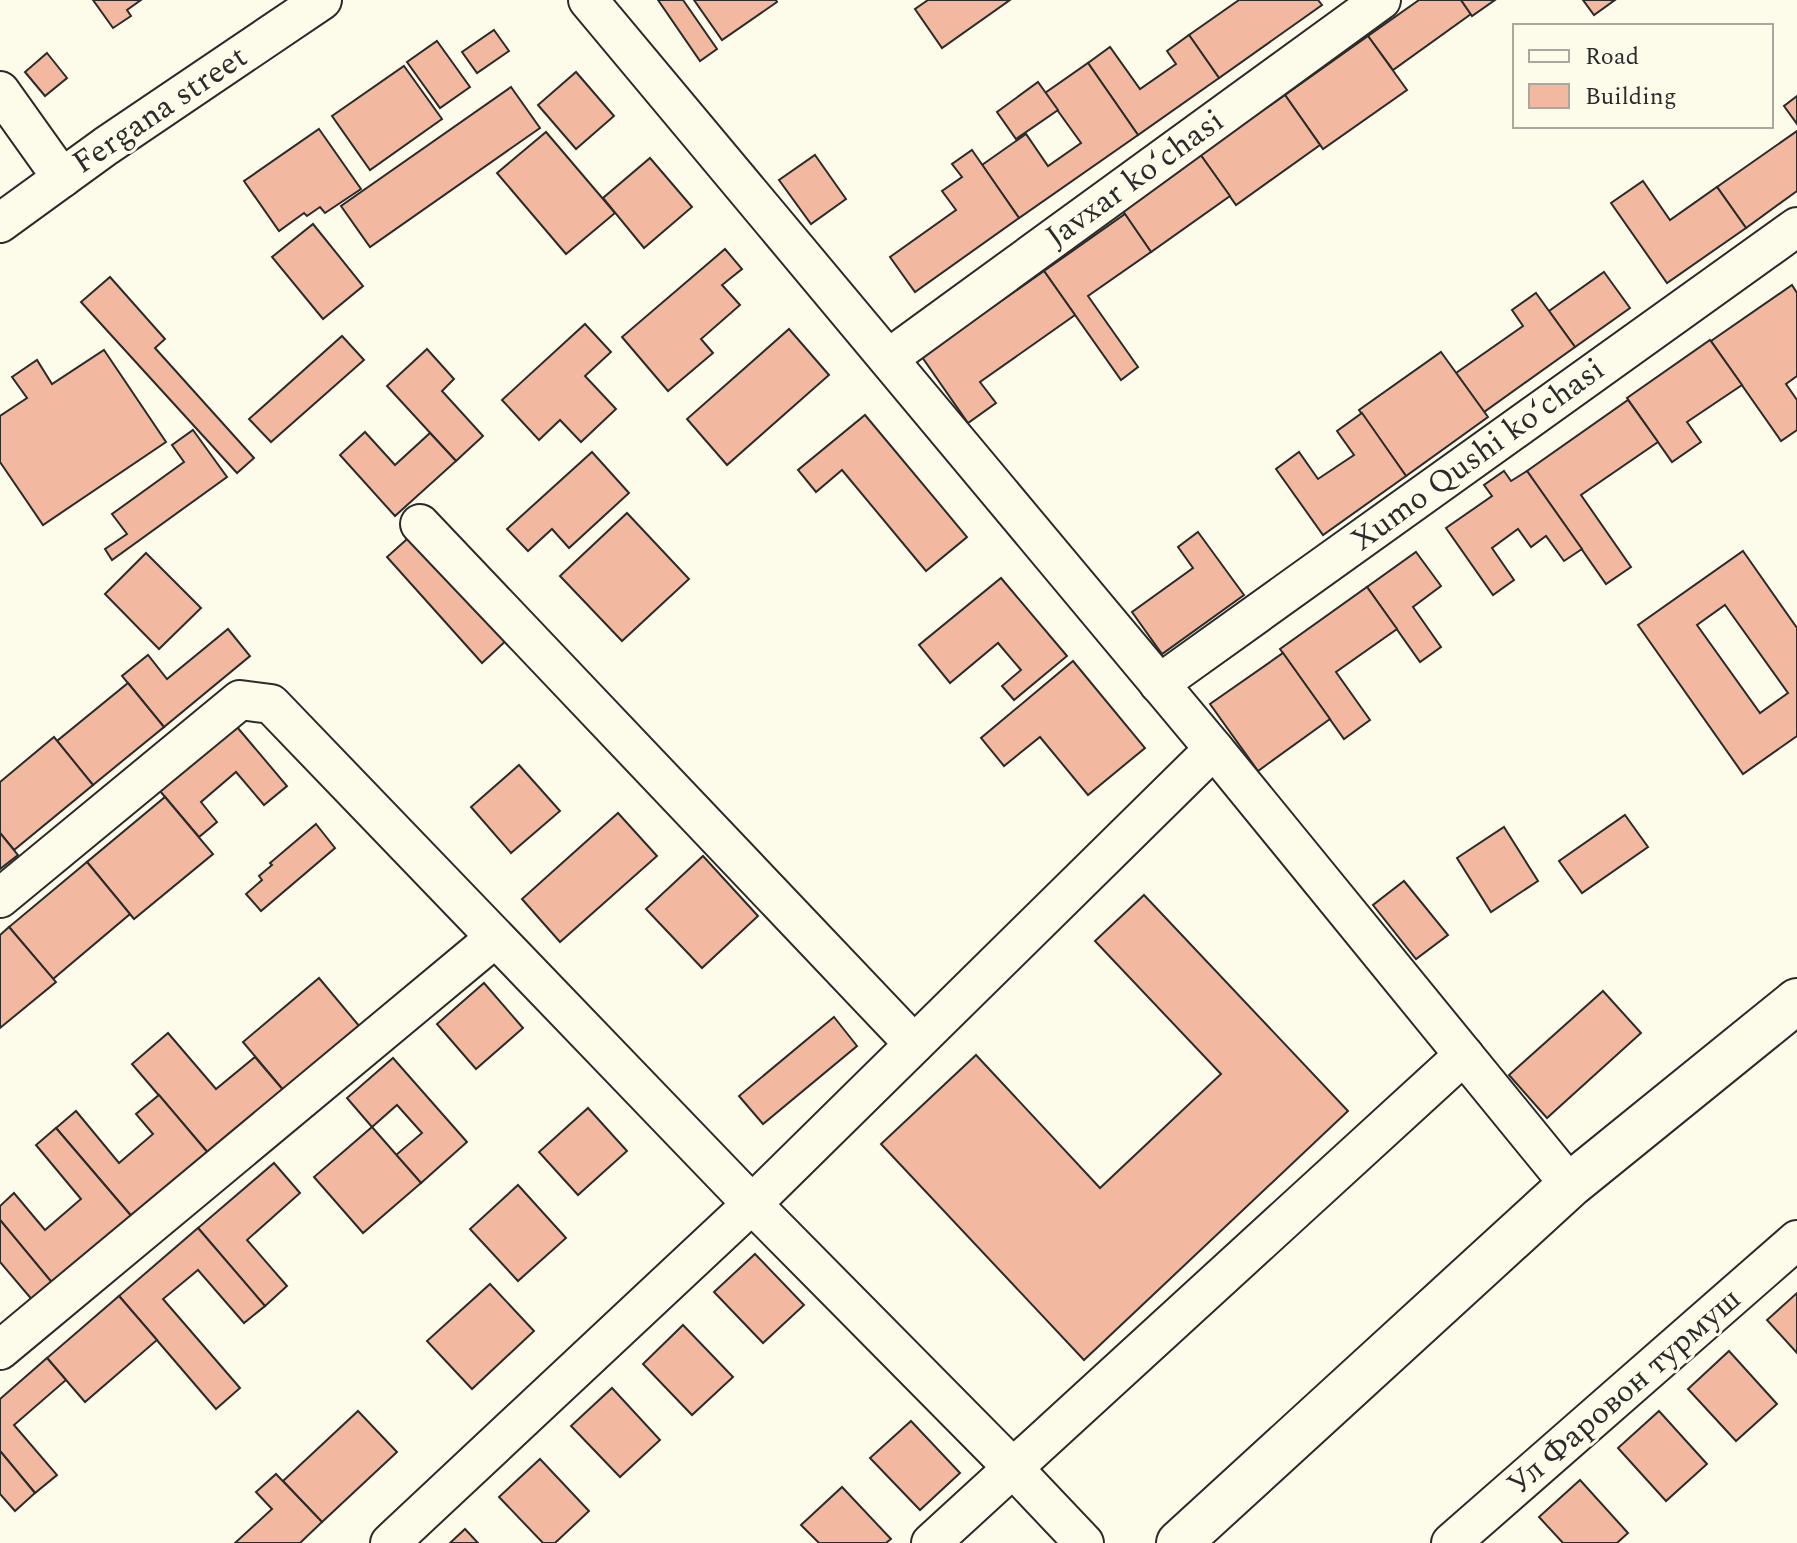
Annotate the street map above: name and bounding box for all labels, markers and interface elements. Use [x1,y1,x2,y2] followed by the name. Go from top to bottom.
[1513,24,1773,128] legend
[63,33,257,187] street label: Fergana street
[1585,39,1639,75] text: Road
[1585,79,1677,115] text: Building
[1035,97,1235,261] street label: Javxar koʻchasi
[1341,346,1615,564] street label: Xumo Qushi koʻchasi
[1496,1276,1752,1508] street label: Ул Фаровон турмуш

